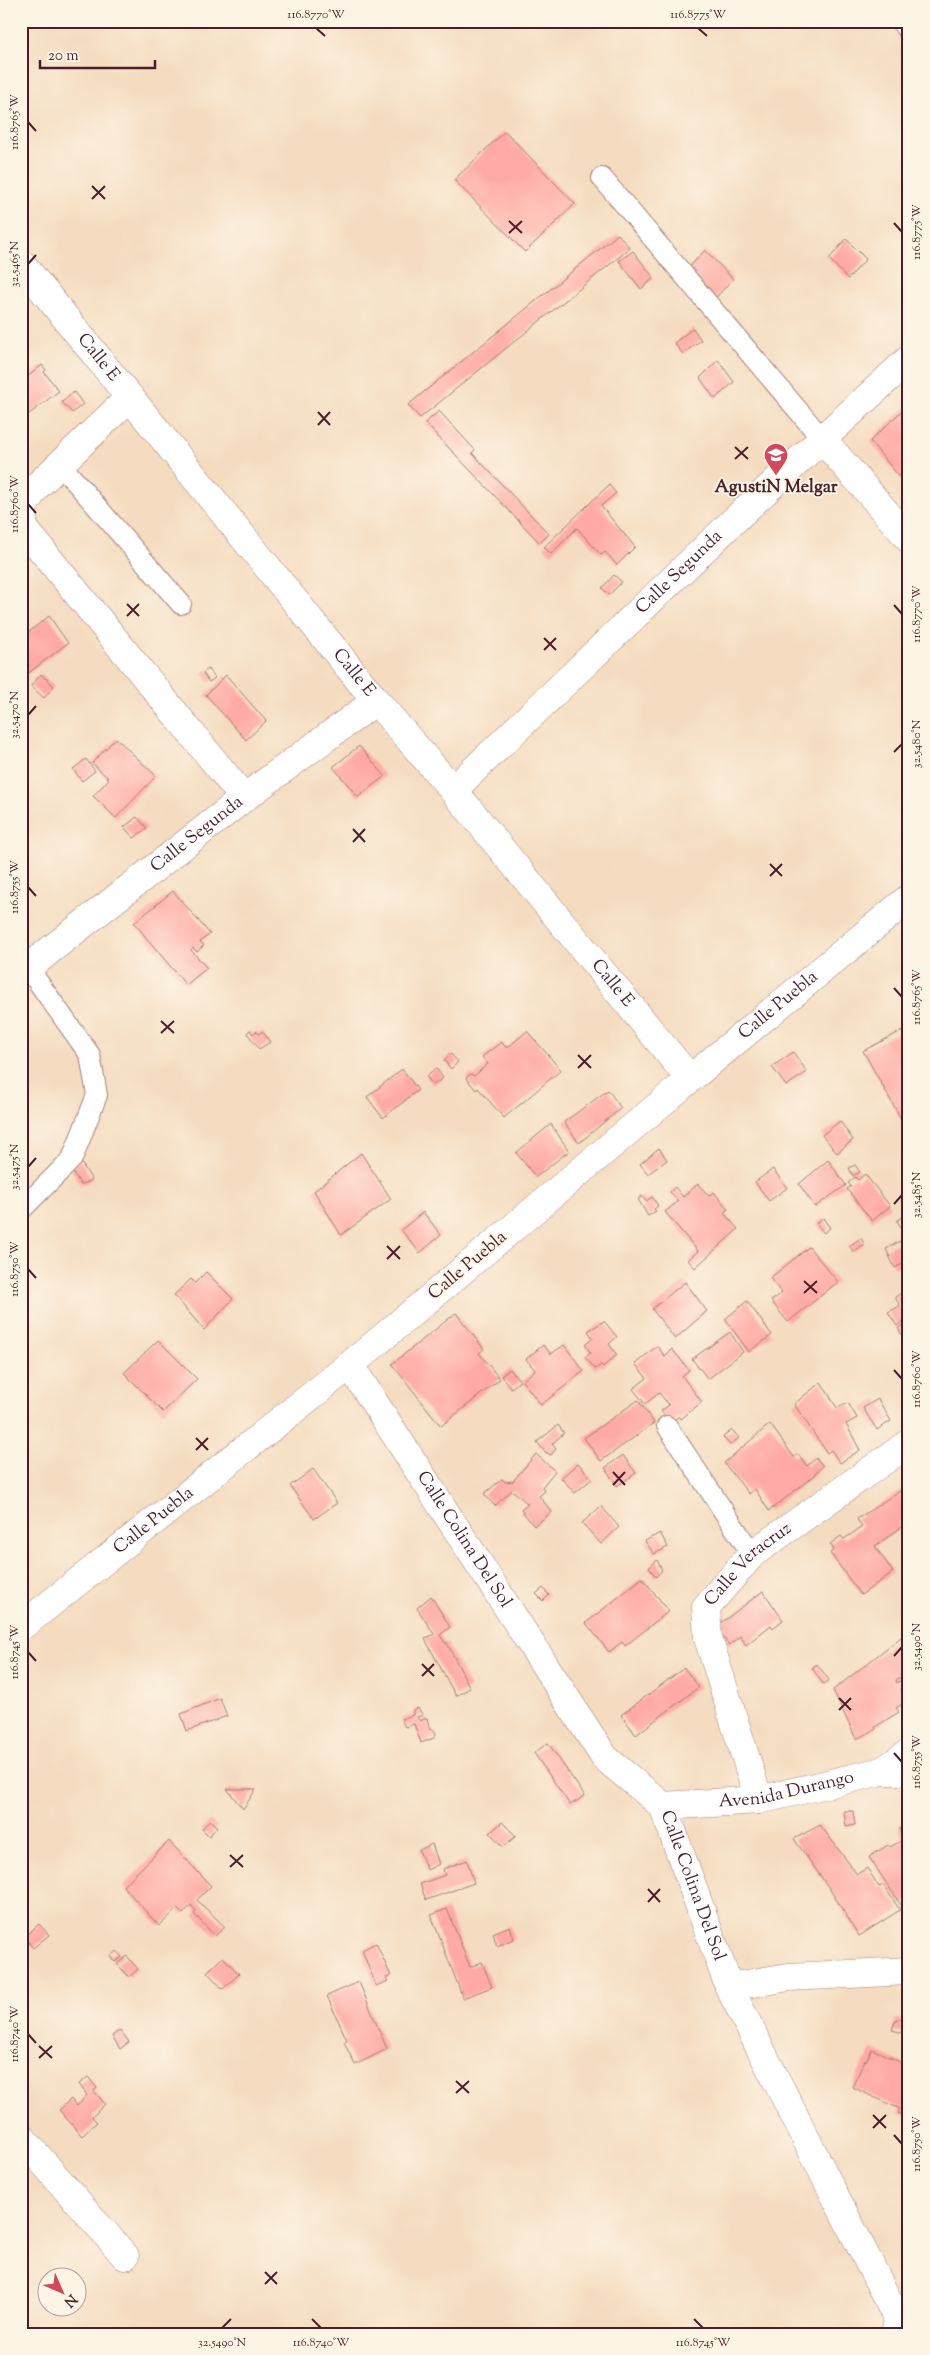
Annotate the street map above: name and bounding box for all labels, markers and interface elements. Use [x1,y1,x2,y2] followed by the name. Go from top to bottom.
[287,6,345,24] text: 116.8770°W
[670,6,726,24] text: 116.8775°W
[40,38,155,70] scale bar
[48,46,79,67] text: 20 m
[6,94,24,150] text: 116.8765°W
[908,204,926,260] text: 116.8775°W
[6,240,24,287] text: 32.5465°N
[70,328,125,388] street label: Calle E
[763,442,789,476] school or university icon: AgustiN Melgar
[6,475,24,533] text: 116.8760°W
[715,475,838,501] place label: AgustiN Melgar
[630,525,729,621] street label: Calle Segunda
[908,585,926,643] text: 116.8770°W
[326,643,381,703] street label: Calle E
[6,690,24,739] text: 32.5470°N
[908,719,926,768] text: 32.5480°N
[145,790,249,879] street label: Calle Segunda
[6,859,24,914] text: 116.8755°W
[584,954,640,1014] street label: Calle E
[733,965,824,1046] street label: Calle Puebla
[908,969,926,1025] text: 116.8765°W
[6,1143,24,1190] text: 32.5475°N
[908,1171,926,1218] text: 32.5485°N
[423,1225,513,1307] street label: Calle Puebla
[6,1241,24,1297] text: 116.8750°W
[908,1350,926,1408] text: 116.8760°W
[409,1466,517,1613] street label: Calle Colina Del Sol
[108,1481,200,1561] street label: Calle Puebla
[699,1517,797,1613] street label: Calle Veracruz
[908,1623,926,1671] text: 32.5490°N
[6,1624,24,1679] text: 116.8745°W
[908,1734,926,1789] text: 116.8755°W
[718,1765,857,1815] street label: Avenida Durango
[653,1807,731,1965] street label: Calle Colina Del Sol
[6,2005,24,2062] text: 116.8740°W
[908,2116,926,2172] text: 116.8750°W
[38,2268,88,2318] north arrow
[59,2289,81,2311] text: N
[198,2334,246,2352] text: 32.5490°N
[293,2334,350,2352] text: 116.8740°W
[676,2334,731,2352] text: 116.8745°W

